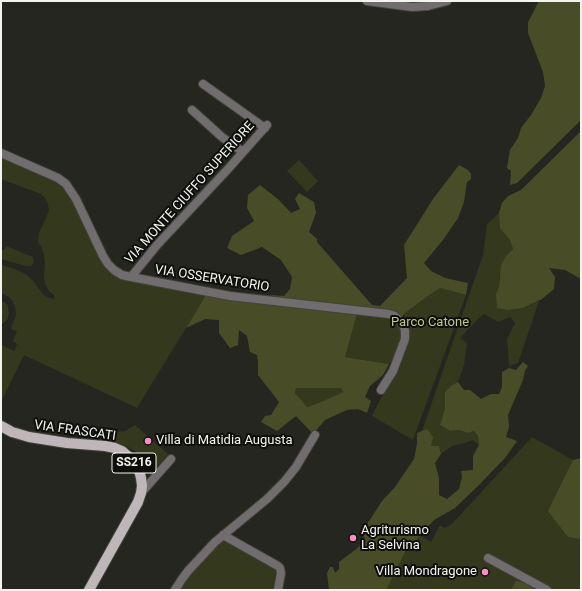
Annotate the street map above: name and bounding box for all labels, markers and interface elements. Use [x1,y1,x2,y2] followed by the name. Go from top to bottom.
[122,119,258,267] street label: VIA MONTE CIUFFO SUPERIORE
[154,262,270,296] street label: VIA OSSERVATORIO
[391,315,469,331] park label: Parco Catone
[33,418,117,444] street label: VIA FRASCATI
[156,433,292,449] place label: Villa di Matidia Augusta
[143,436,153,446] marker: Villa di Matidia Augusta
[112,453,156,473] road number: SS216
[361,523,429,554] place label: Agriturismo La Selvina
[348,533,358,543] marker: Agriturismo La Selvina
[376,564,477,580] place label: Villa Mondragone
[480,567,490,577] marker: Villa Mondragone

